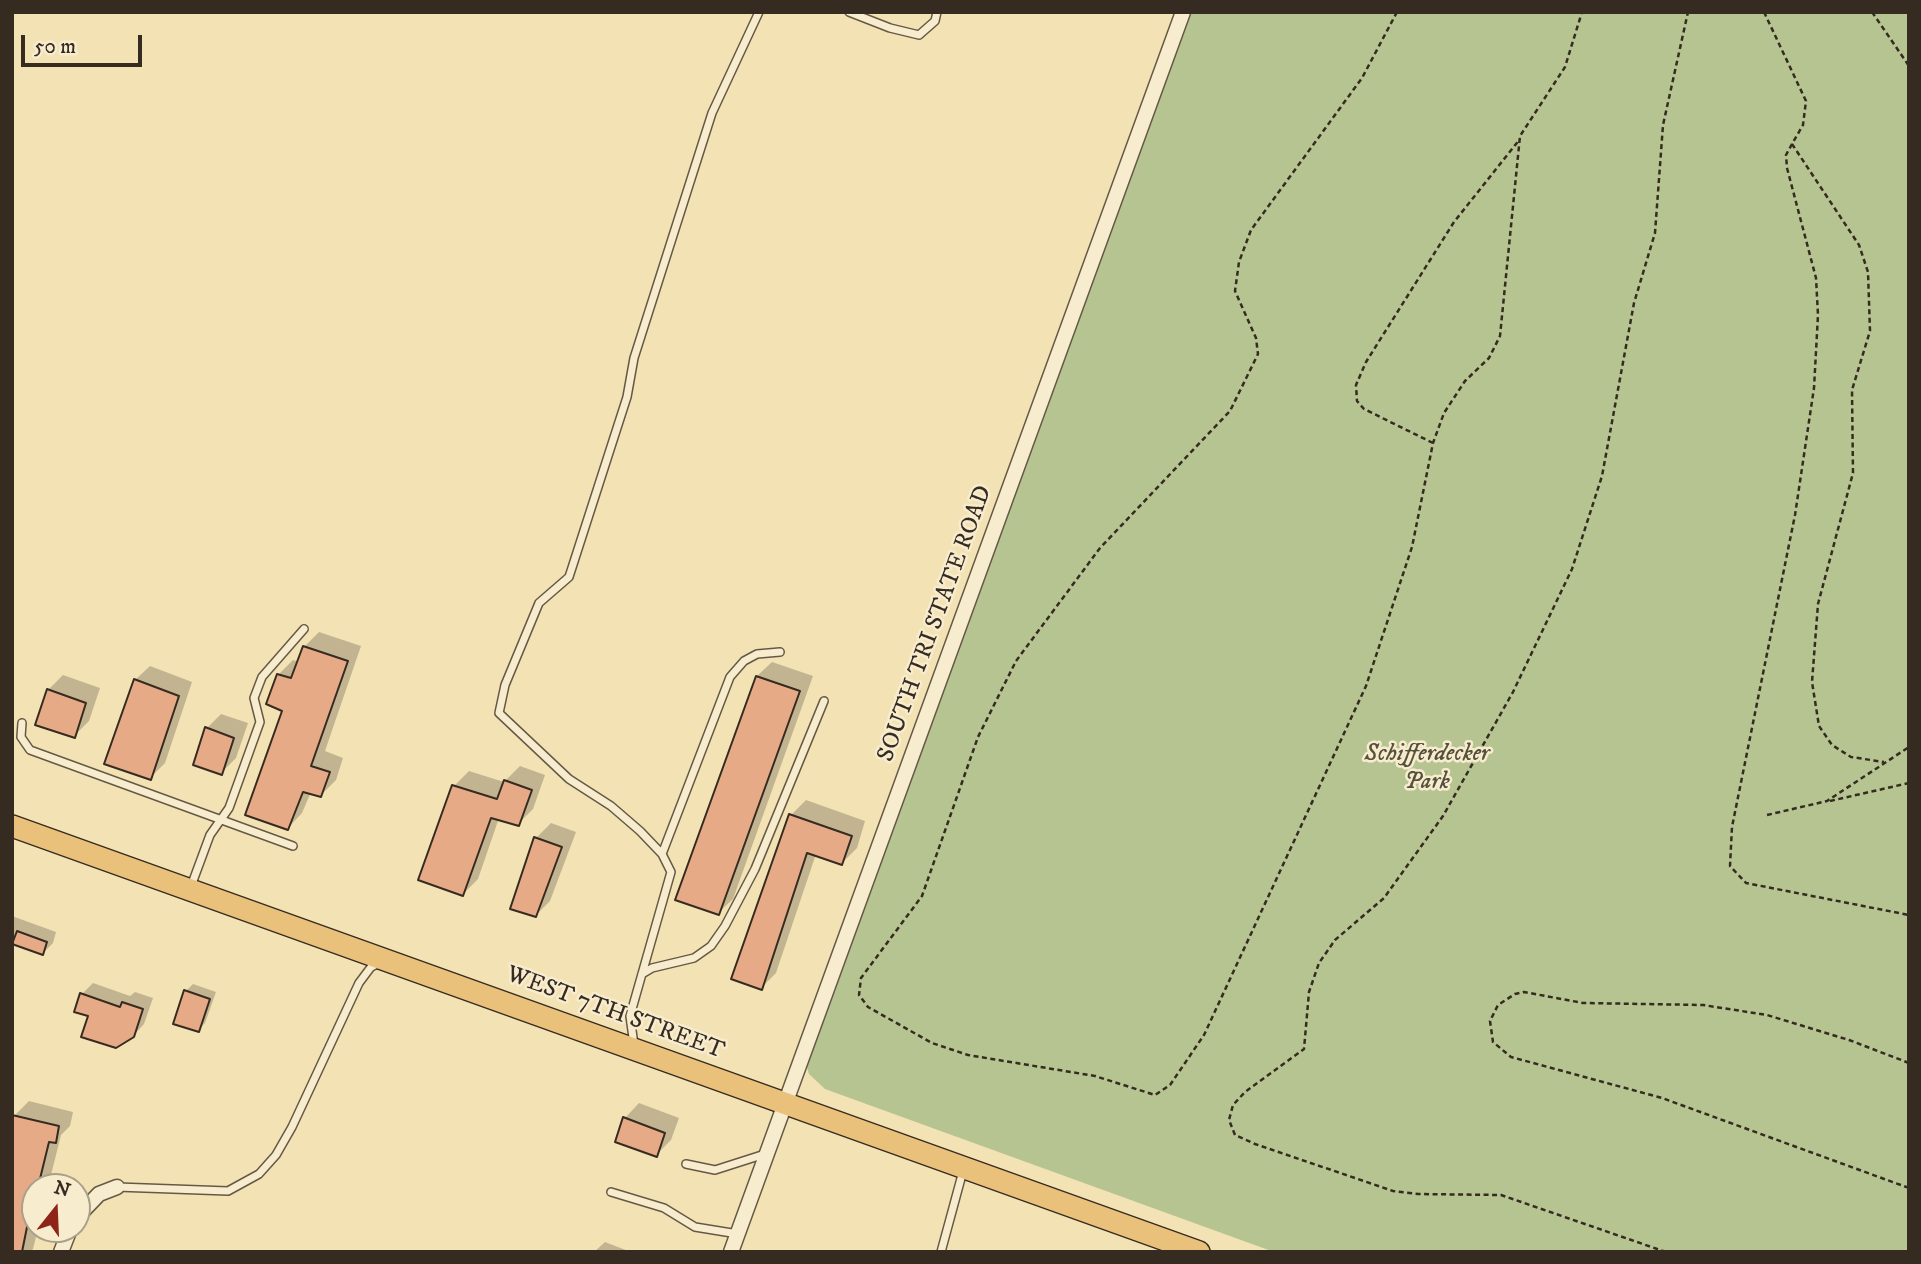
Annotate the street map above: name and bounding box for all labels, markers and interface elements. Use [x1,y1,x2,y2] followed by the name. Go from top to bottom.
[24,21,145,65] scale bar
[34,34,76,60] text: 50 m
[873,482,999,766] street label: SOUTH TRI STATE ROAD
[1365,741,1489,797] park label: Schifferdecker Park
[502,961,728,1067] street label: WEST 7TH STREET
[21,1173,91,1243] north arrow
[51,1176,73,1203] text: N

